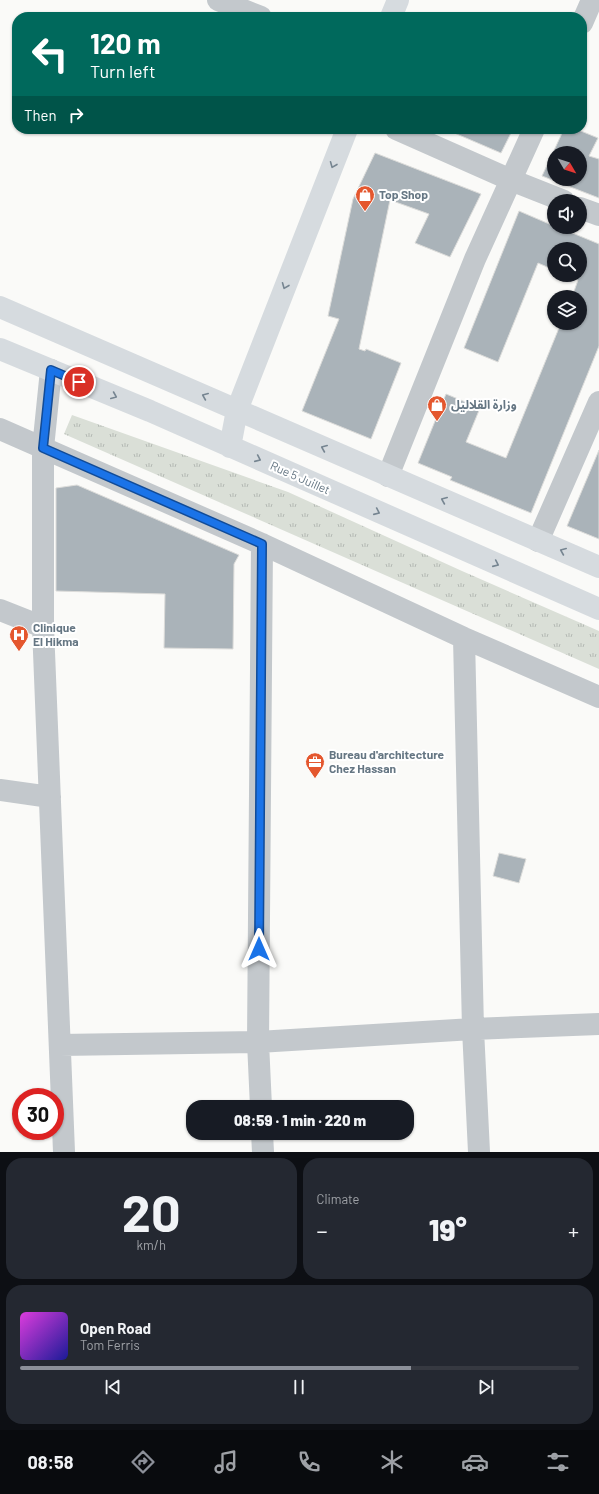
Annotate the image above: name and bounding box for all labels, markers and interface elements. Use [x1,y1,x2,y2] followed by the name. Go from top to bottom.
[90,26,161,60] text: 120 m
[24,28,76,80] icon: left
[90,60,156,82] text: Turn left
[65,104,87,126] icon: right
[24,106,57,124] text: Then
[547,146,587,186] north arrow
[547,146,587,330] map controls
[330,161,338,169] one-way arrow
[354,184,376,212] shop icon: Top Shop
[379,187,428,201] place label: Top Shop
[547,194,587,234] button: sound
[547,242,587,282] button: search
[282,283,290,290] one-way arrow
[547,290,587,330] button: layers
[62,365,96,399] pin
[68,371,90,393] icon: arrive
[110,392,117,400] one-way arrow
[202,393,210,401] one-way arrow
[426,394,448,422] shop icon: وزارة القلاليل
[451,397,517,412] place label: وزارة القلاليل
[321,445,329,453] one-way arrow
[254,454,262,462] one-way arrow
[268,458,332,496] street label: Rue 5 Juillet
[440,497,448,505] one-way arrow
[374,507,381,515] one-way arrow
[560,548,567,556] one-way arrow
[492,559,500,567] one-way arrow
[33,620,79,648] place label: Clinique El Hikma
[8,624,30,652] hospital icon: Clinique El Hikma
[329,747,445,775] place label: Bureau d'architecture Chez Hassan
[304,751,326,779] office icon: Bureau d'architecture Chez Hassan
[238,928,280,970] position arrow
[12,1088,64,1140] speed limit sign: 30
[234,1111,366,1129] text: 08:59 · 1 min · 220 m
[122,1180,181,1242] text: 20
[317,1191,360,1207] text: Climate
[429,1211,467,1247] text: 19°
[317,1217,328,1243] text: −
[568,1217,579,1243] text: +
[137,1237,166,1253] text: km/h
[80,1319,151,1337] text: Open Road
[80,1337,140,1353] text: Tom Ferris
[102,1376,124,1398] icon: previous
[288,1376,310,1398] icon: pause
[475,1376,497,1398] icon: next
[129,1448,157,1476] icon: directions
[212,1448,240,1476] icon: music
[295,1448,323,1476] icon: phone
[378,1448,406,1476] icon: climate
[461,1448,489,1476] icon: car
[544,1448,572,1476] icon: filters
[28,1451,74,1473] text: 08:58

